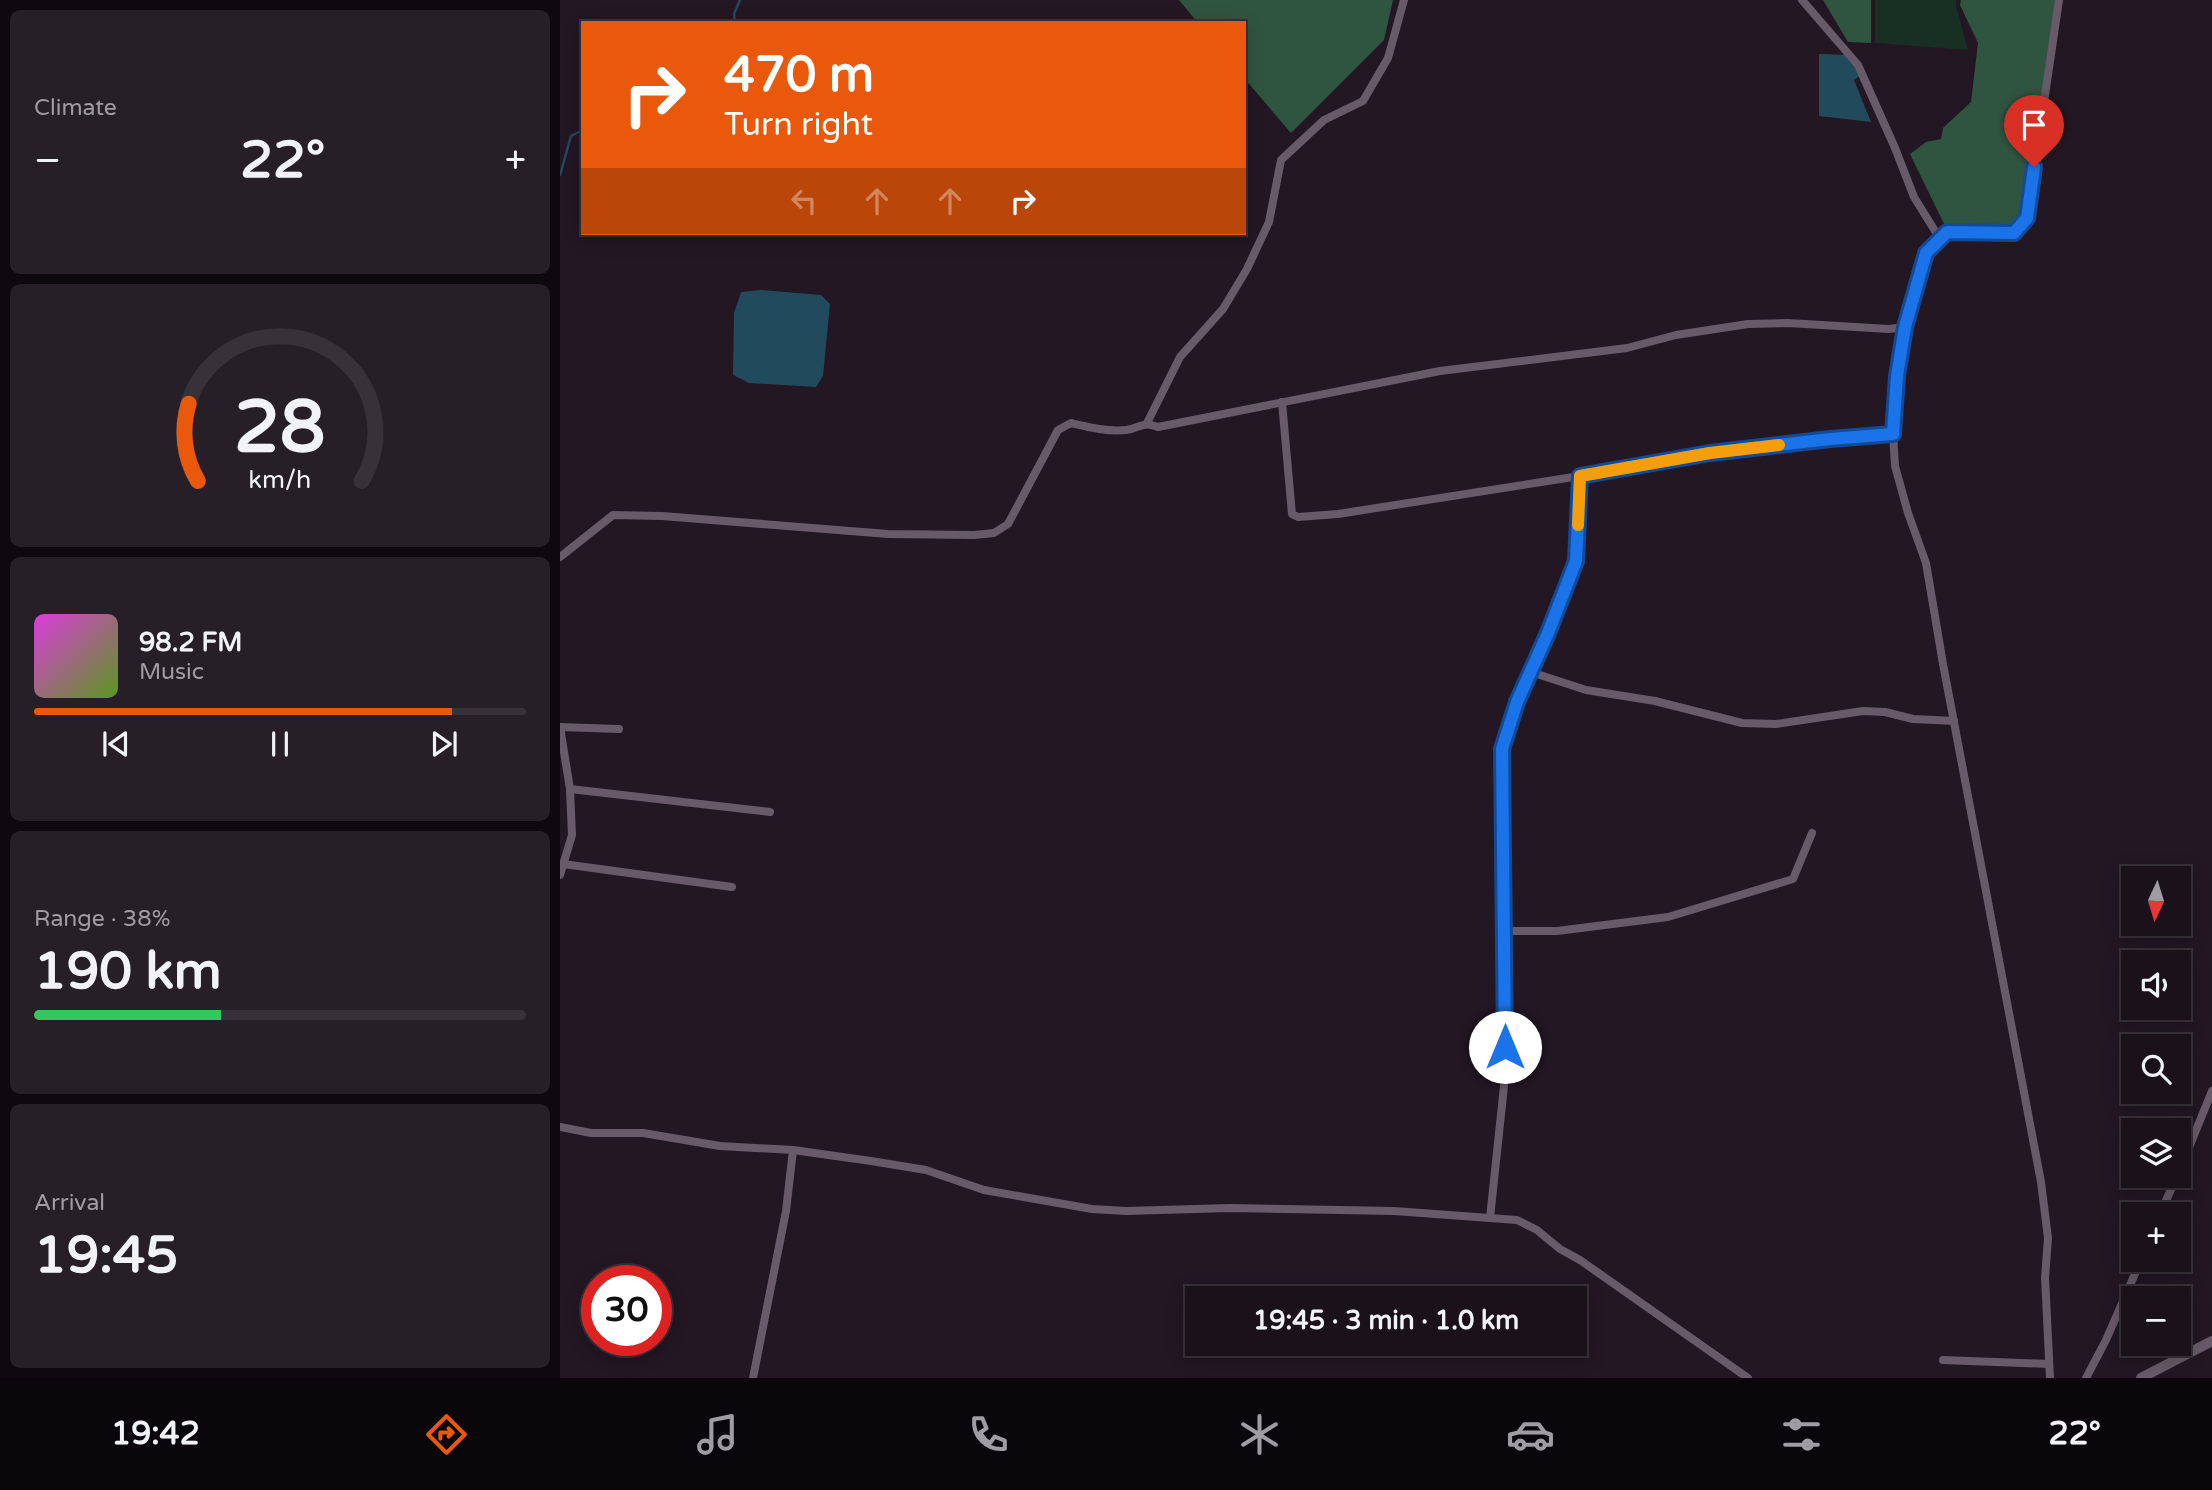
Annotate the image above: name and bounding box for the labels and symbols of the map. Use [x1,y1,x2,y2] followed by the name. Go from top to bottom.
[2004,95,2064,167] pin
[2121,866,2191,936] north arrow
[1468,1010,1542,1084] position arrow
[581,1265,672,1356] speed limit sign: 30

